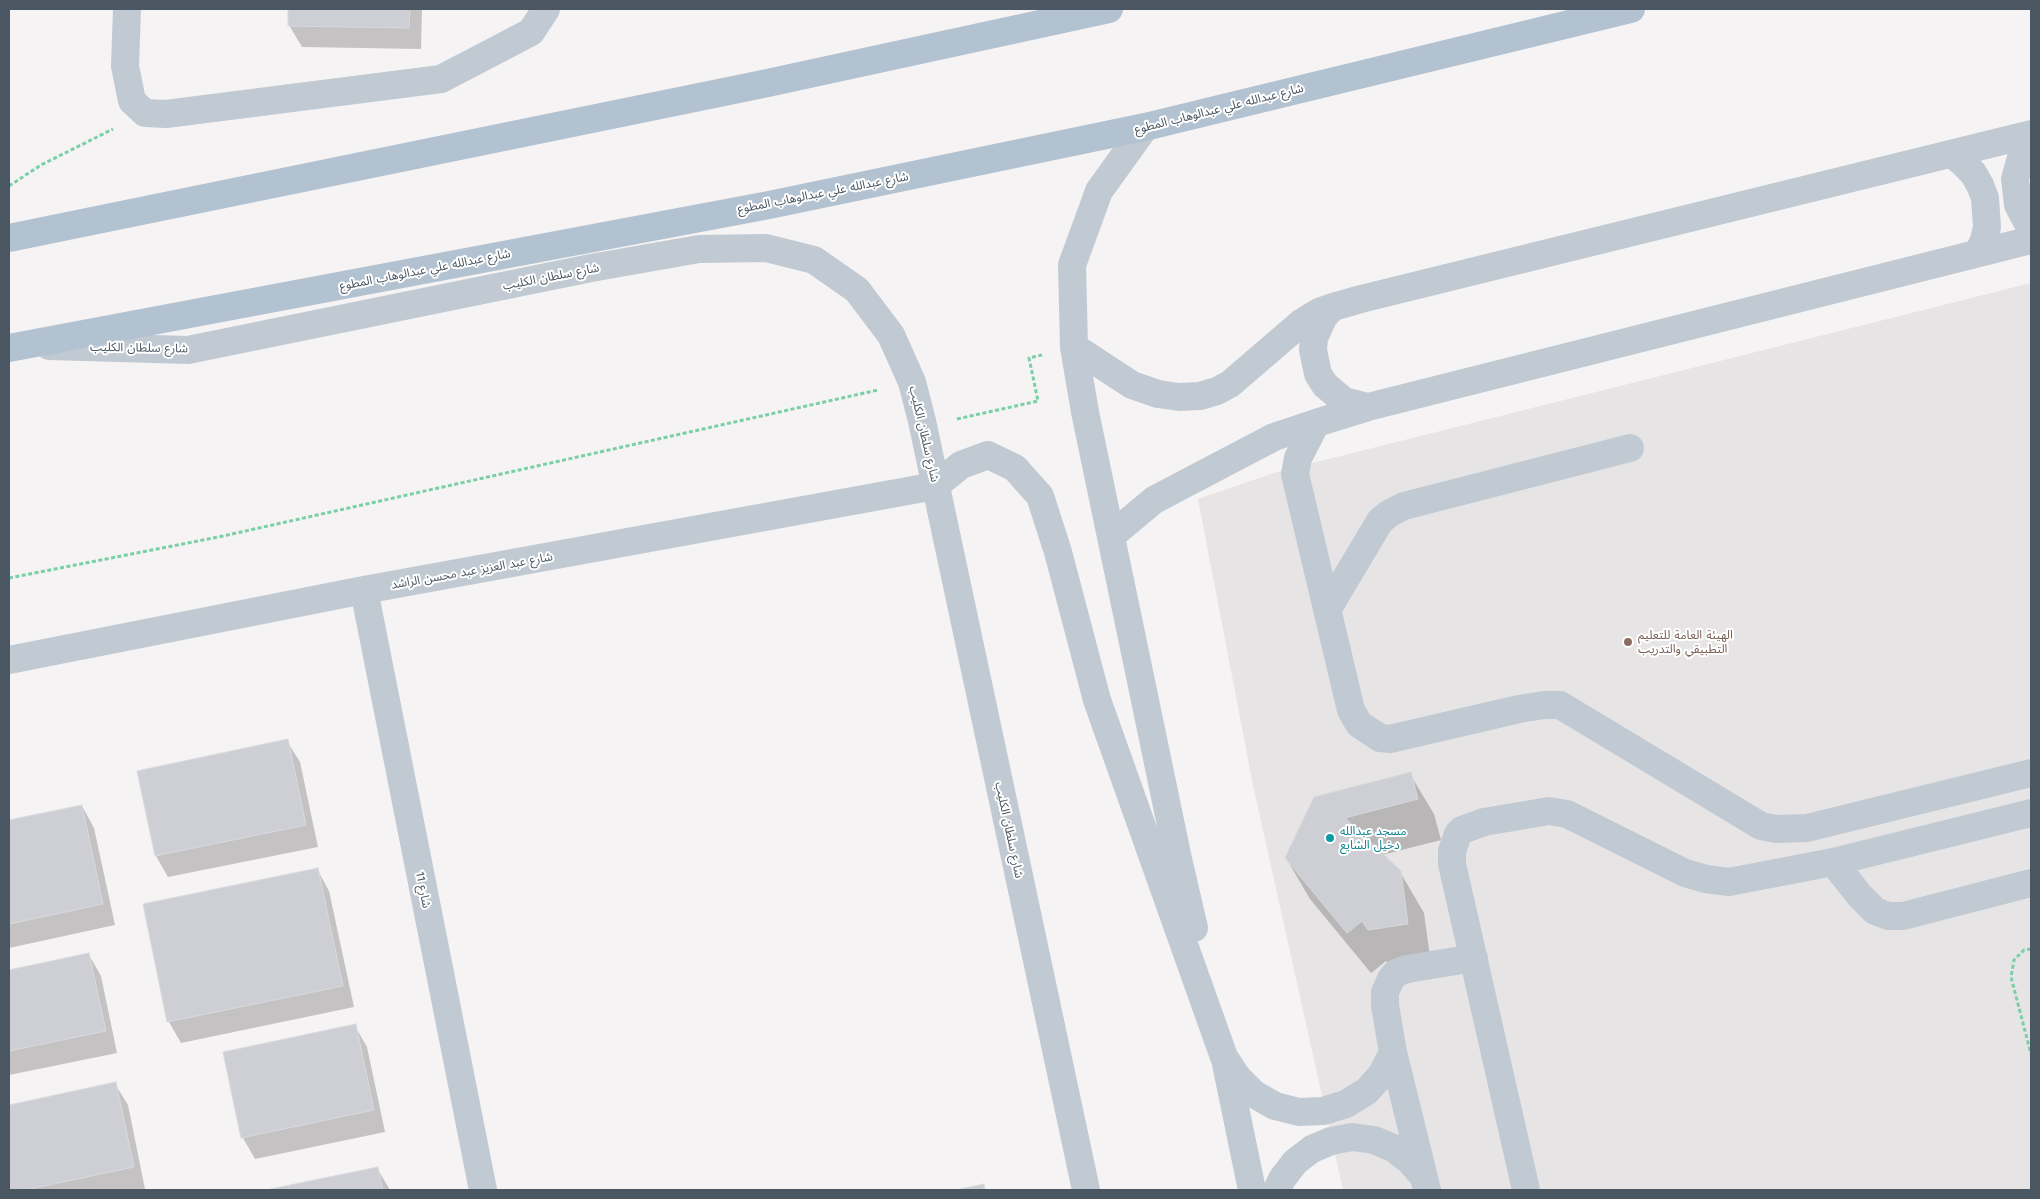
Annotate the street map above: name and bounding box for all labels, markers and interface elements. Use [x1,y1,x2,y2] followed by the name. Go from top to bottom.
[1133,81,1305,137] street label: شارع عبدالله علي عبدالوهاب المطوع
[736,169,910,217] street label: شارع عبدالله علي عبدالوهاب المطوع
[338,246,512,294] street label: شارع عبدالله علي عبدالوهاب المطوع
[501,261,601,293] street label: شارع سلطان الكليب
[90,340,188,356] street label: شارع سلطان الكليب
[906,385,942,483] street label: شارع سلطان الكليب
[390,550,554,592] street label: شارع عبد العزيز عبد محسن الراشد
[1638,628,1733,656] place label: الهيئة العامة للتعليم التطبيقي والتدريب
[1622,636,1634,648] marker: الهيئة العامة للتعليم التطبيقي والتدريب
[992,781,1026,879] street label: شارع سلطان الكليب
[1340,824,1407,852] place label: مسجد عبدالله دخيل الشايع
[1324,832,1336,844] marker: مسجد عبدالله دخيل الشايع
[412,871,434,909] street label: شارع 11

